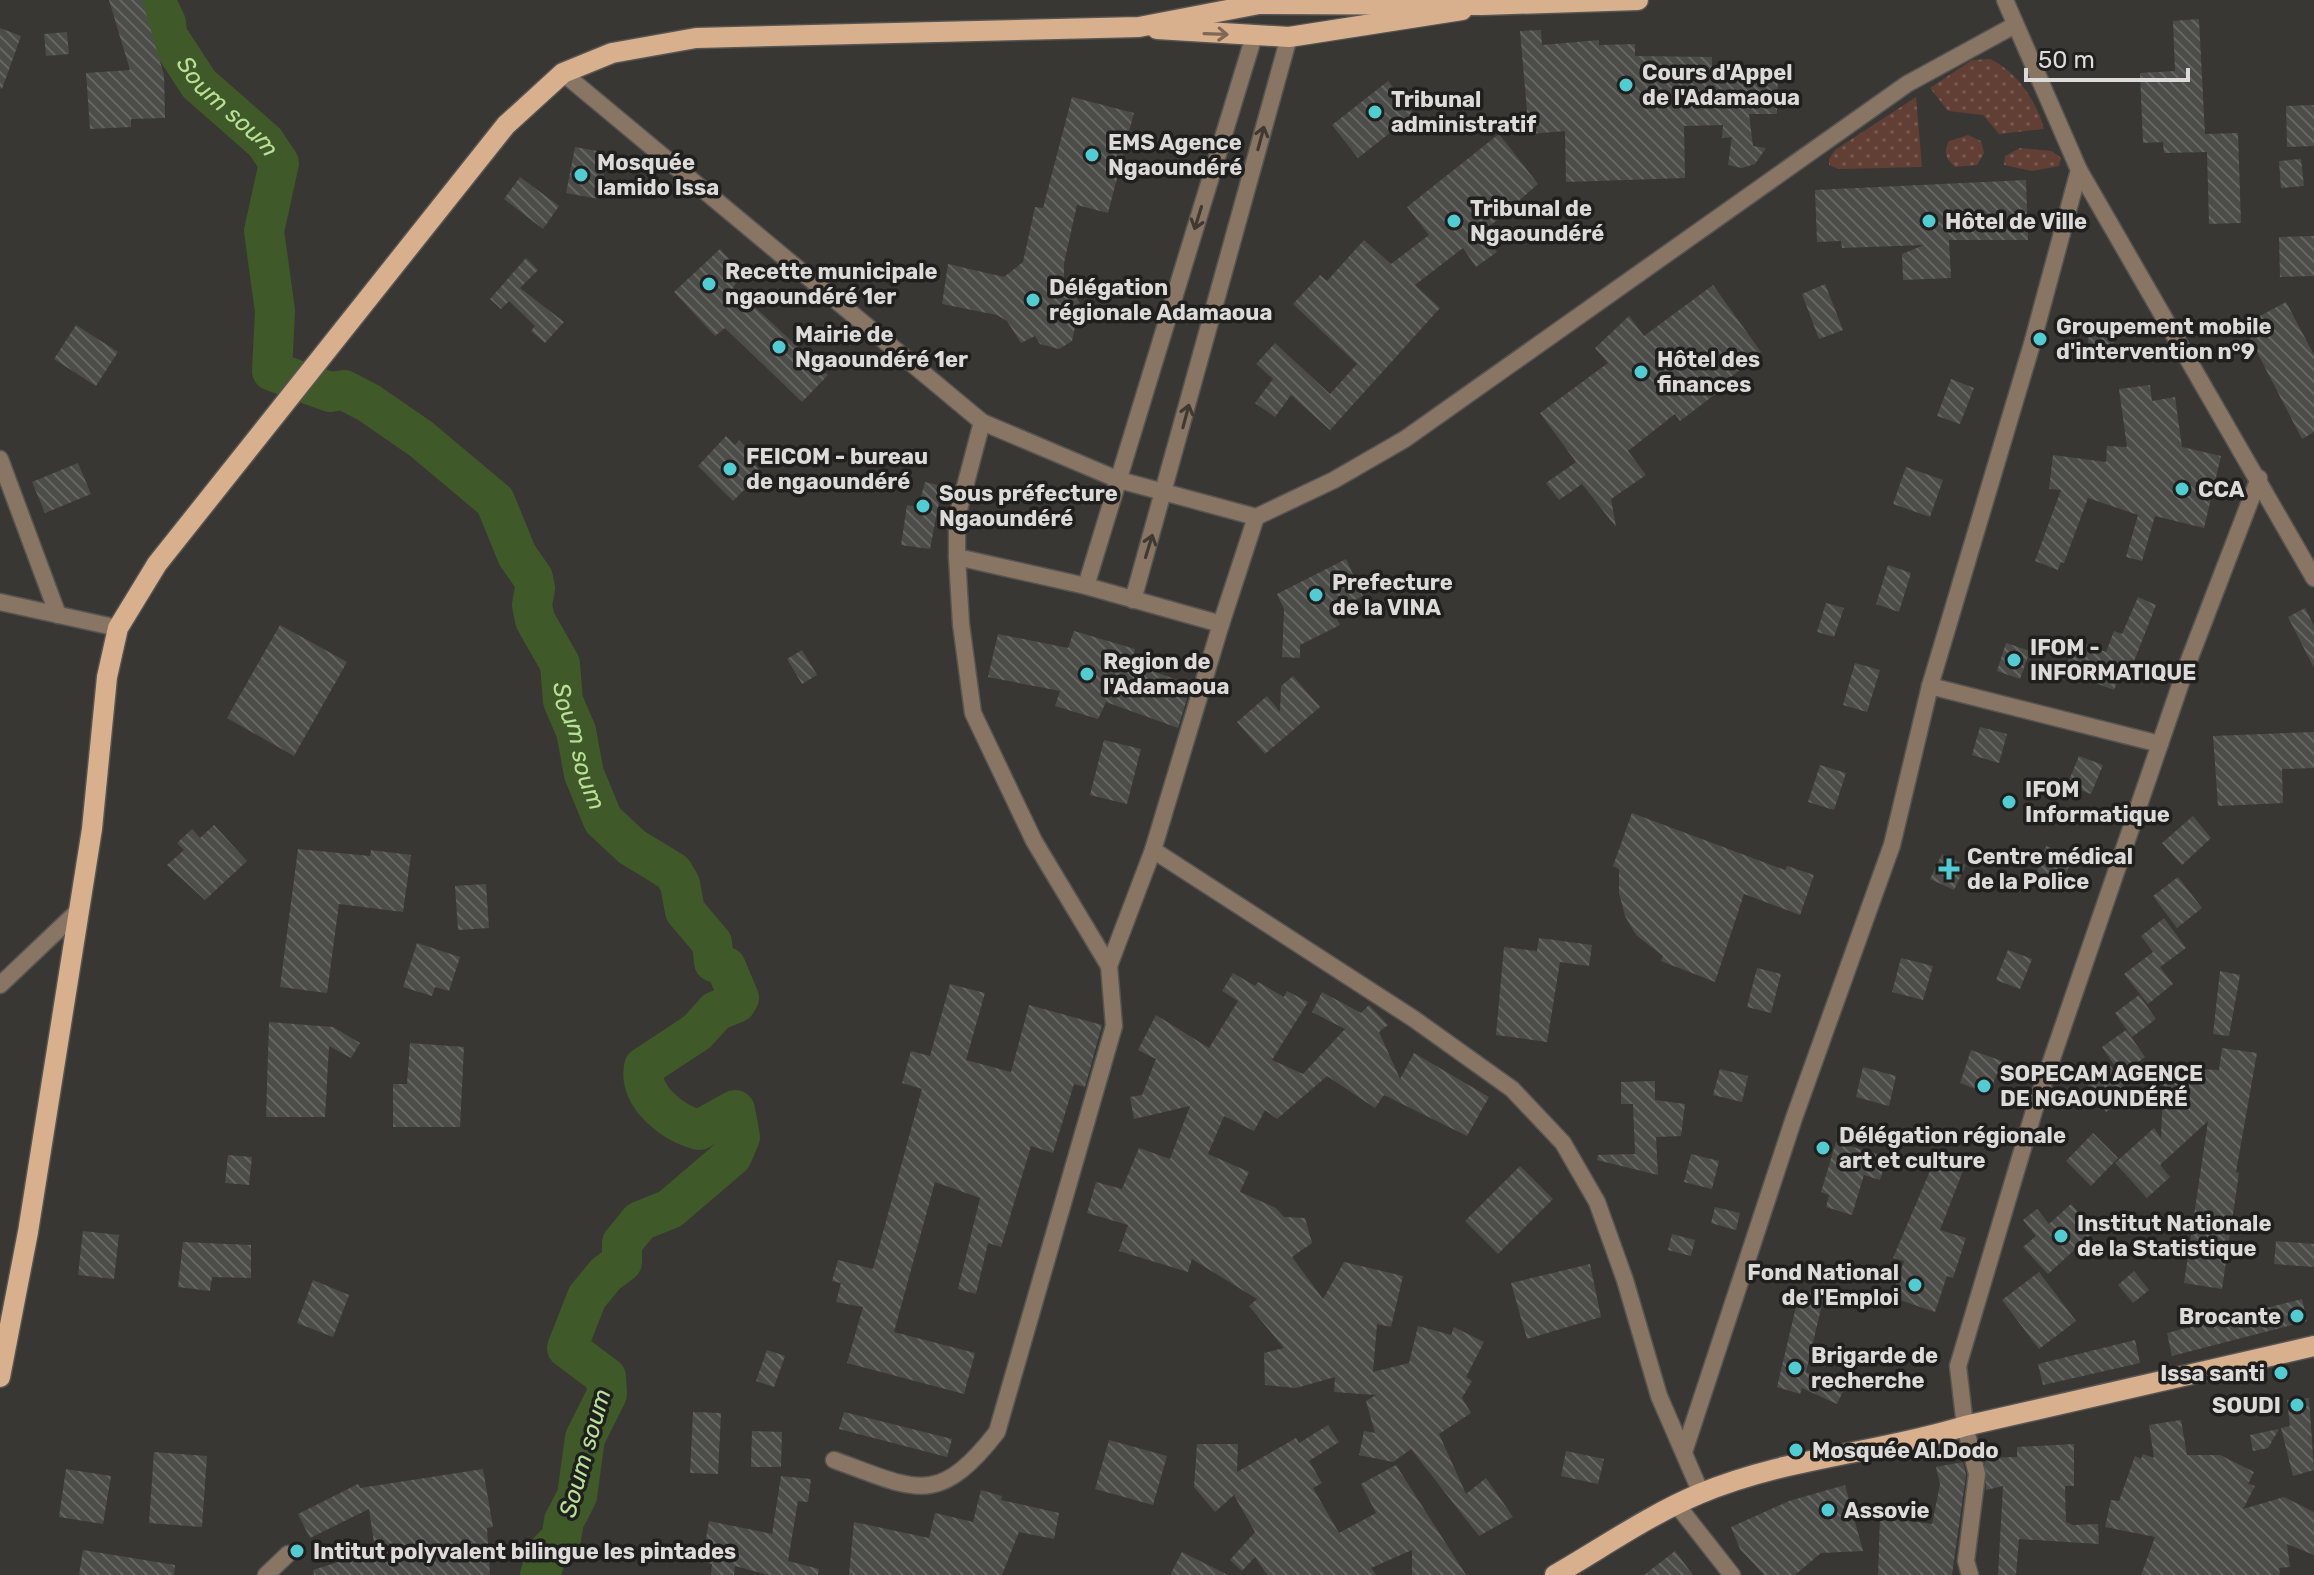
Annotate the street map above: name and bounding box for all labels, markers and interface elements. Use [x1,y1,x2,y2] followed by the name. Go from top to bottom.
[1202,27,1229,42] one-way arrow
[2026,32,2188,82] scale bar
[2038,46,2095,74] text: 50 m
[171,51,285,162] water label: Soum soum
[1642,59,1800,111] place label: Cours d'Appel de l'Adamaoua
[1617,76,1635,94] marker: Cours d'Appel de l'Adamaoua
[1391,86,1536,138] place label: Tribunal administratif
[1366,103,1384,121] marker: Tribunal administratif
[1255,125,1270,151] one-way arrow
[1108,129,1242,181] place label: EMS Agence Ngaoundéré
[1083,146,1101,164] marker: EMS Agence Ngaoundéré
[597,149,719,201] place label: Mosquée lamido Issa
[572,166,590,184] marker: Mosquée lamido Issa
[1470,195,1604,247] place label: Tribunal de Ngaoundéré
[1190,204,1205,230] one-way arrow
[1945,208,2087,235] place label: Hôtel de Ville
[1445,212,1463,230] marker: Tribunal de Ngaoundéré
[1920,212,1938,230] marker: Hôtel de Ville
[725,258,938,310] place label: Recette municipale ngaoundéré 1er
[1049,274,1272,326] place label: Délégation régionale Adamaoua
[700,275,718,293] marker: Recette municipale ngaoundéré 1er
[1024,291,1042,309] marker: Délégation régionale Adamaoua
[2056,313,2272,365] place label: Groupement mobile d'intervention n°9
[795,321,968,373] place label: Mairie de Ngaoundéré 1er
[2031,330,2049,348] marker: Groupement mobile d'intervention n°9
[770,338,788,356] marker: Mairie de Ngaoundéré 1er
[1657,346,1760,398] place label: Hôtel des finances
[1632,363,1650,381] marker: Hôtel des finances
[1179,403,1194,429] one-way arrow
[746,443,928,495] place label: FEICOM - bureau de ngaoundéré
[721,460,739,478] marker: FEICOM - bureau de ngaoundéré
[2198,476,2245,503] place label: CCA
[939,480,1118,532] place label: Sous préfecture Ngaoundéré
[2173,480,2191,498] marker: CCA
[914,497,932,515] marker: Sous préfecture Ngaoundéré
[1142,533,1157,559] one-way arrow
[1332,569,1453,621] place label: Prefecture de la VINA
[1307,586,1325,604] marker: Prefecture de la VINA
[2030,634,2196,686] place label: IFOM - INFORMATIQUE
[1103,648,1229,700] place label: Region de l'Adamaoua
[2005,651,2023,669] marker: IFOM - INFORMATIQUE
[1078,665,1096,683] marker: Region de l'Adamaoua
[548,682,611,814] water label: Soum soum
[2025,776,2170,828] place label: IFOM Informatique
[2000,793,2018,811] marker: IFOM Informatique
[1967,843,2133,895] place label: Centre médical de la Police
[1938,858,1960,880] marker: Centre médical de la Police
[2000,1060,2203,1112] place label: SOPECAM AGENCE DE NGAOUNDÉRÉ
[1975,1077,1993,1095] marker: SOPECAM AGENCE DE NGAOUNDÉRÉ
[1839,1122,2066,1174] place label: Délégation régionale art et culture
[1814,1139,1832,1157] marker: Délégation régionale art et culture
[2077,1210,2271,1262] place label: Institut Nationale de la Statistique
[2052,1227,2070,1245] marker: Institut Nationale de la Statistique
[1747,1259,1899,1311] place label: Fond National de l'Emploi
[1906,1276,1924,1294] marker: Fond National de l'Emploi
[2179,1303,2281,1330] place label: Brocante
[2288,1307,2306,1325] marker: Brocante
[1811,1342,1938,1394] place label: Brigarde de recherche
[1786,1359,1804,1377] marker: Brigarde de recherche
[2160,1360,2265,1387] place label: Issa santi
[2272,1364,2290,1382] marker: Issa santi
[553,1386,617,1520] water label: Soum soum
[2212,1392,2281,1419] place label: SOUDI
[2288,1396,2306,1414] marker: SOUDI
[1812,1437,1999,1464] place label: Mosquée Al.Dodo
[1787,1441,1805,1459] marker: Mosquée Al.Dodo
[1844,1497,1930,1524] place label: Assovie
[1819,1501,1837,1519] marker: Assovie
[313,1538,736,1565] place label: Intitut polyvalent bilingue les pintades
[288,1542,306,1560] marker: Intitut polyvalent bilingue les pintades

